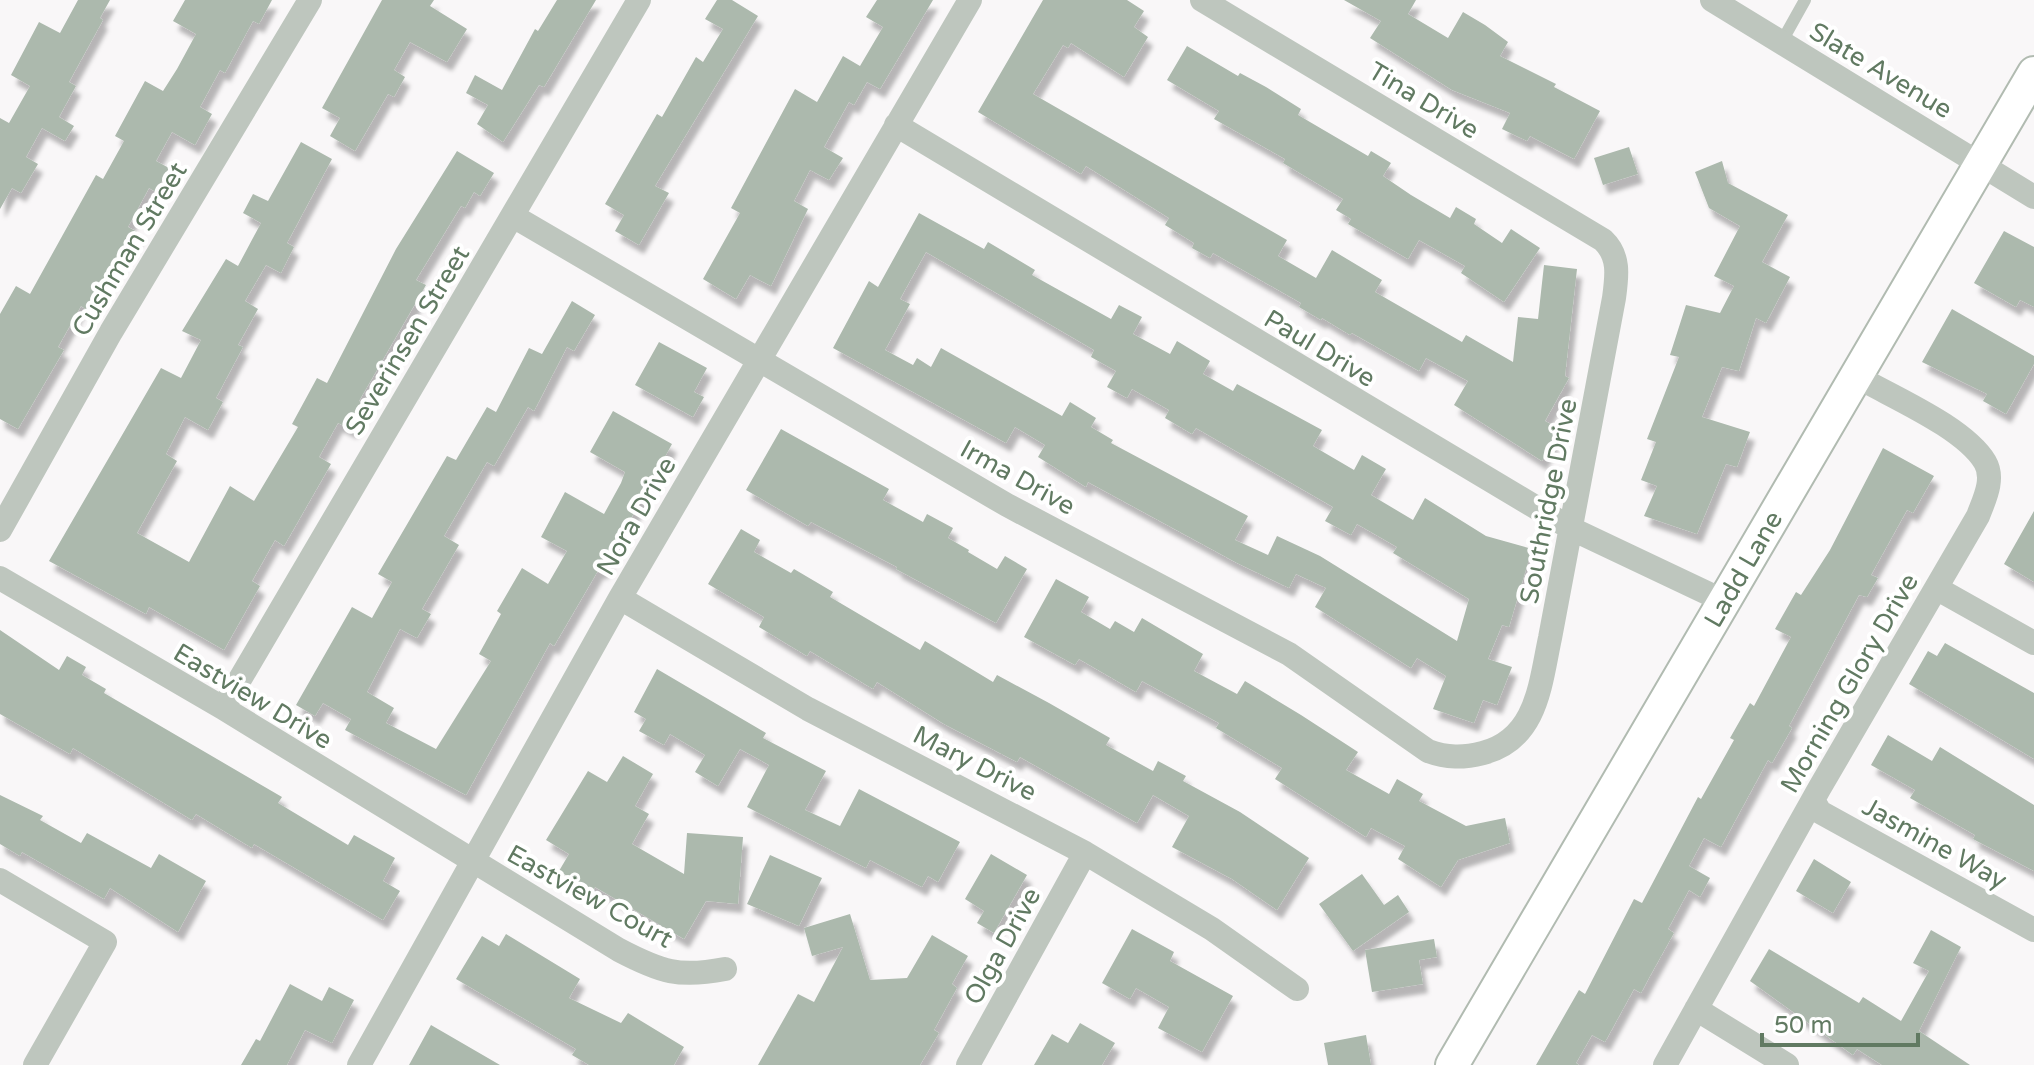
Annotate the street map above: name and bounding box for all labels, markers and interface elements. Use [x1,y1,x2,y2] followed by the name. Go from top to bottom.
[1804,16,1958,125] street label: Slate Avenue
[1363,55,1485,145] street label: Tina Drive
[65,157,194,342] street label: Cushman Street
[339,240,476,441] street label: Severinsen Street
[1258,303,1381,394] street label: Paul Drive
[1513,396,1584,606] street label: Southridge Drive
[955,433,1081,522] street label: Irma Drive
[590,451,683,581] street label: Nora Drive
[1698,506,1789,633] street label: Ladd Lane
[1774,568,1925,799] street label: Morning Glory Drive
[168,637,338,756] street label: Eastview Drive
[908,719,1042,808] street label: Mary Drive
[1857,791,2012,896] street label: Jasmine Way
[502,838,678,955] street label: Eastview Court
[958,882,1047,1010] street label: Olga Drive
[1762,997,1918,1047] scale bar
[1774,1011,1832,1040] text: 50 m

